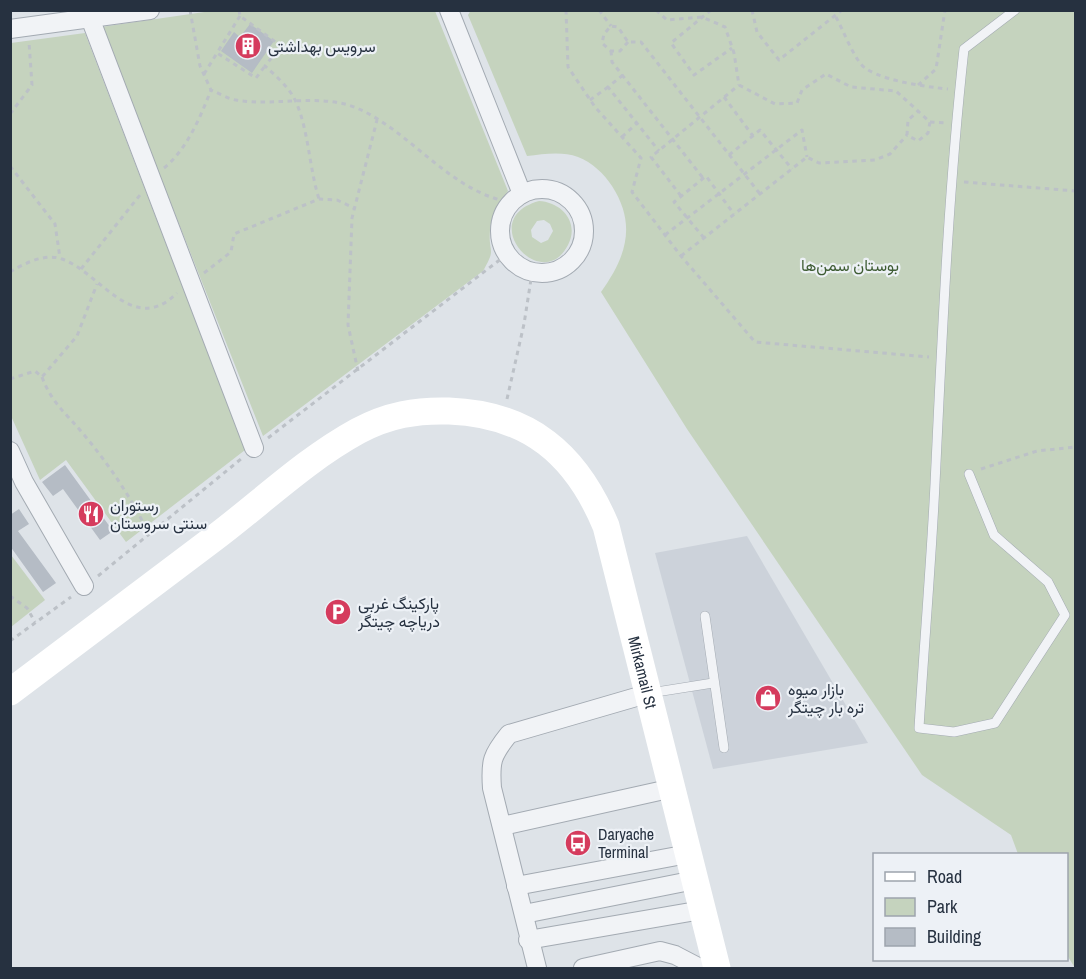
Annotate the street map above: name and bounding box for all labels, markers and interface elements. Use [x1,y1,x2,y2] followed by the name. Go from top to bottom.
[233,31,263,61] building icon: سرویس بهداشتی
[268,35,376,57] place label: سرویس بهداشتی
[801,254,899,276] park label: بوستان سمن‌ها
[110,494,207,534] place label: رستوران سنتی سروستان
[76,499,106,529] restaurant icon: رستوران سنتی سروستان
[357,592,440,633] place label: پارکینگ غربی دریاچه چیتگر
[323,597,353,627] parking icon: پارکینگ غربی دریاچه چیتگر
[623,634,662,711] street label: Mirkamail St
[787,678,864,719] place label: بازار میوه تره بار چیتگر
[753,683,783,713] shop icon: بازار میوه تره بار چیتگر
[598,823,654,863] place label: Daryache Terminal
[563,828,593,858] bus stop icon: Daryache Terminal
[873,853,1068,961] legend
[927,864,962,889] text: Road
[927,894,958,919] text: Park
[927,924,982,949] text: Building

